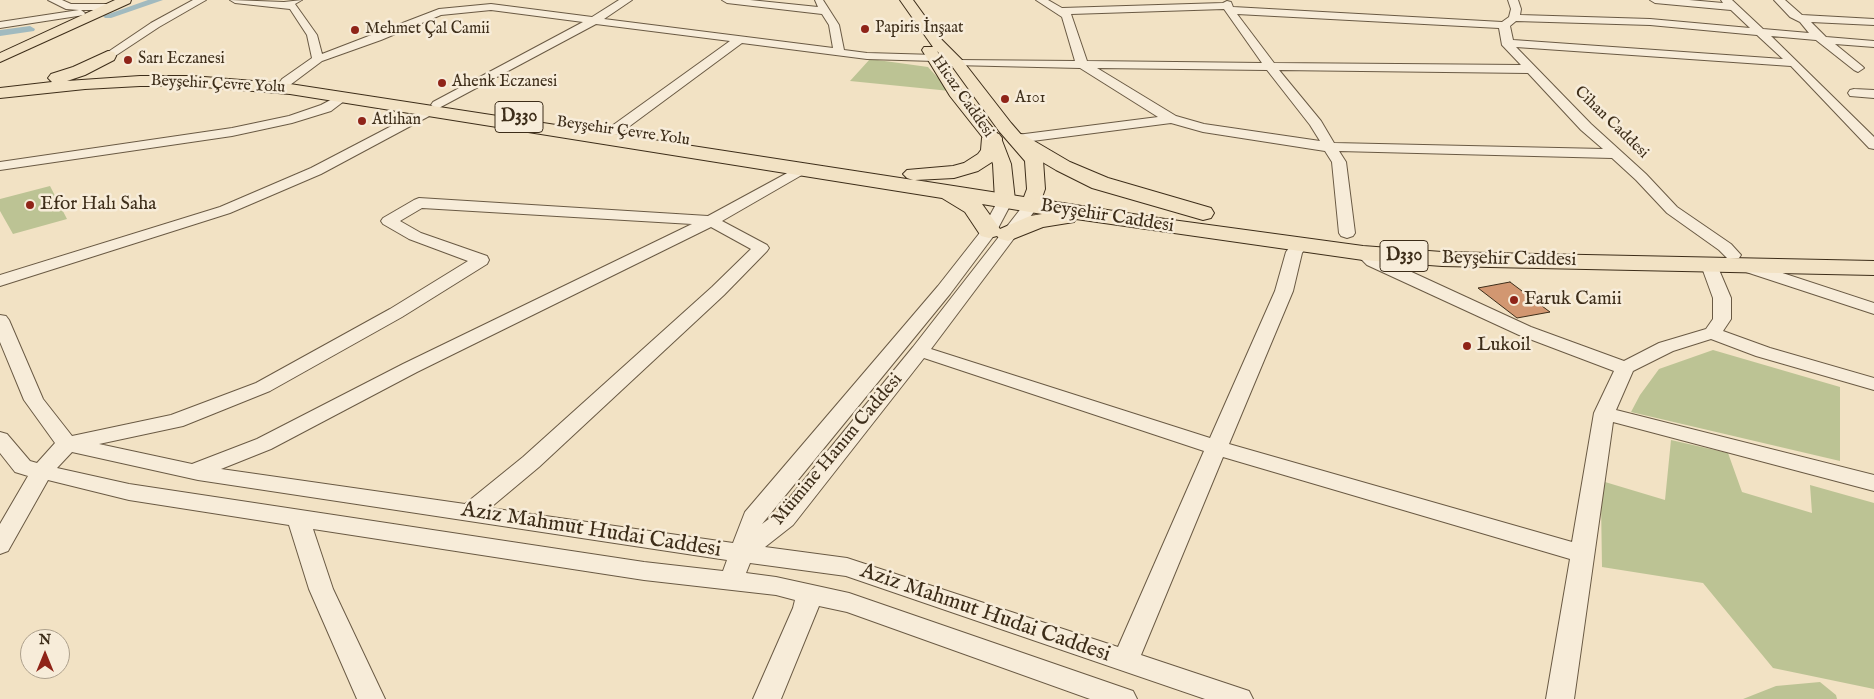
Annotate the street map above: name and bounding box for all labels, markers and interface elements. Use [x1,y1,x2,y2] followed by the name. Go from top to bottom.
[875,19,964,39] place label: Papiris İnşaat
[365,20,490,40] place label: Mehmet Çal Camii
[859,23,871,35] marker: Papiris İnşaat
[349,24,361,36] marker: Mehmet Çal Camii
[138,50,225,70] place label: Sarı Eczanesi
[927,52,997,142] street label: Hicaz Caddesi
[122,54,134,66] marker: Sarı Eczanesi
[150,72,286,98] street label: Beyşehir Çevre Yolu
[452,73,557,93] place label: Ahenk Eczanesi
[436,77,448,89] marker: Ahenk Eczanesi
[1570,83,1652,163] street label: Cihan Caddesi
[1015,89,1045,109] place label: A101
[999,93,1011,105] marker: A101
[495,101,543,132] road number: D330
[372,111,421,131] place label: Atlıhan
[555,113,691,151] street label: Beyşehir Çevre Yolu
[356,115,368,127] marker: Atlıhan
[40,194,156,216] place label: Efor Halı Saha
[1039,195,1175,239] street label: Beyşehir Caddesi
[24,199,36,211] marker: Efor Halı Saha
[1380,240,1428,272] road number: D330
[1441,247,1577,273] street label: Beyşehir Caddesi
[1524,289,1622,311] place label: Faruk Camii
[1508,294,1520,306] marker: Faruk Camii
[1477,335,1531,357] place label: Lukoil
[1461,340,1473,352] marker: Lukoil
[768,369,908,531] street label: Mümine Hanım Caddesi
[459,497,723,565] street label: Aziz Mahmut Hudai Caddesi
[856,559,1114,669] street label: Aziz Mahmut Hudai Caddesi
[20,629,70,679] north arrow
[39,631,51,649] text: N

